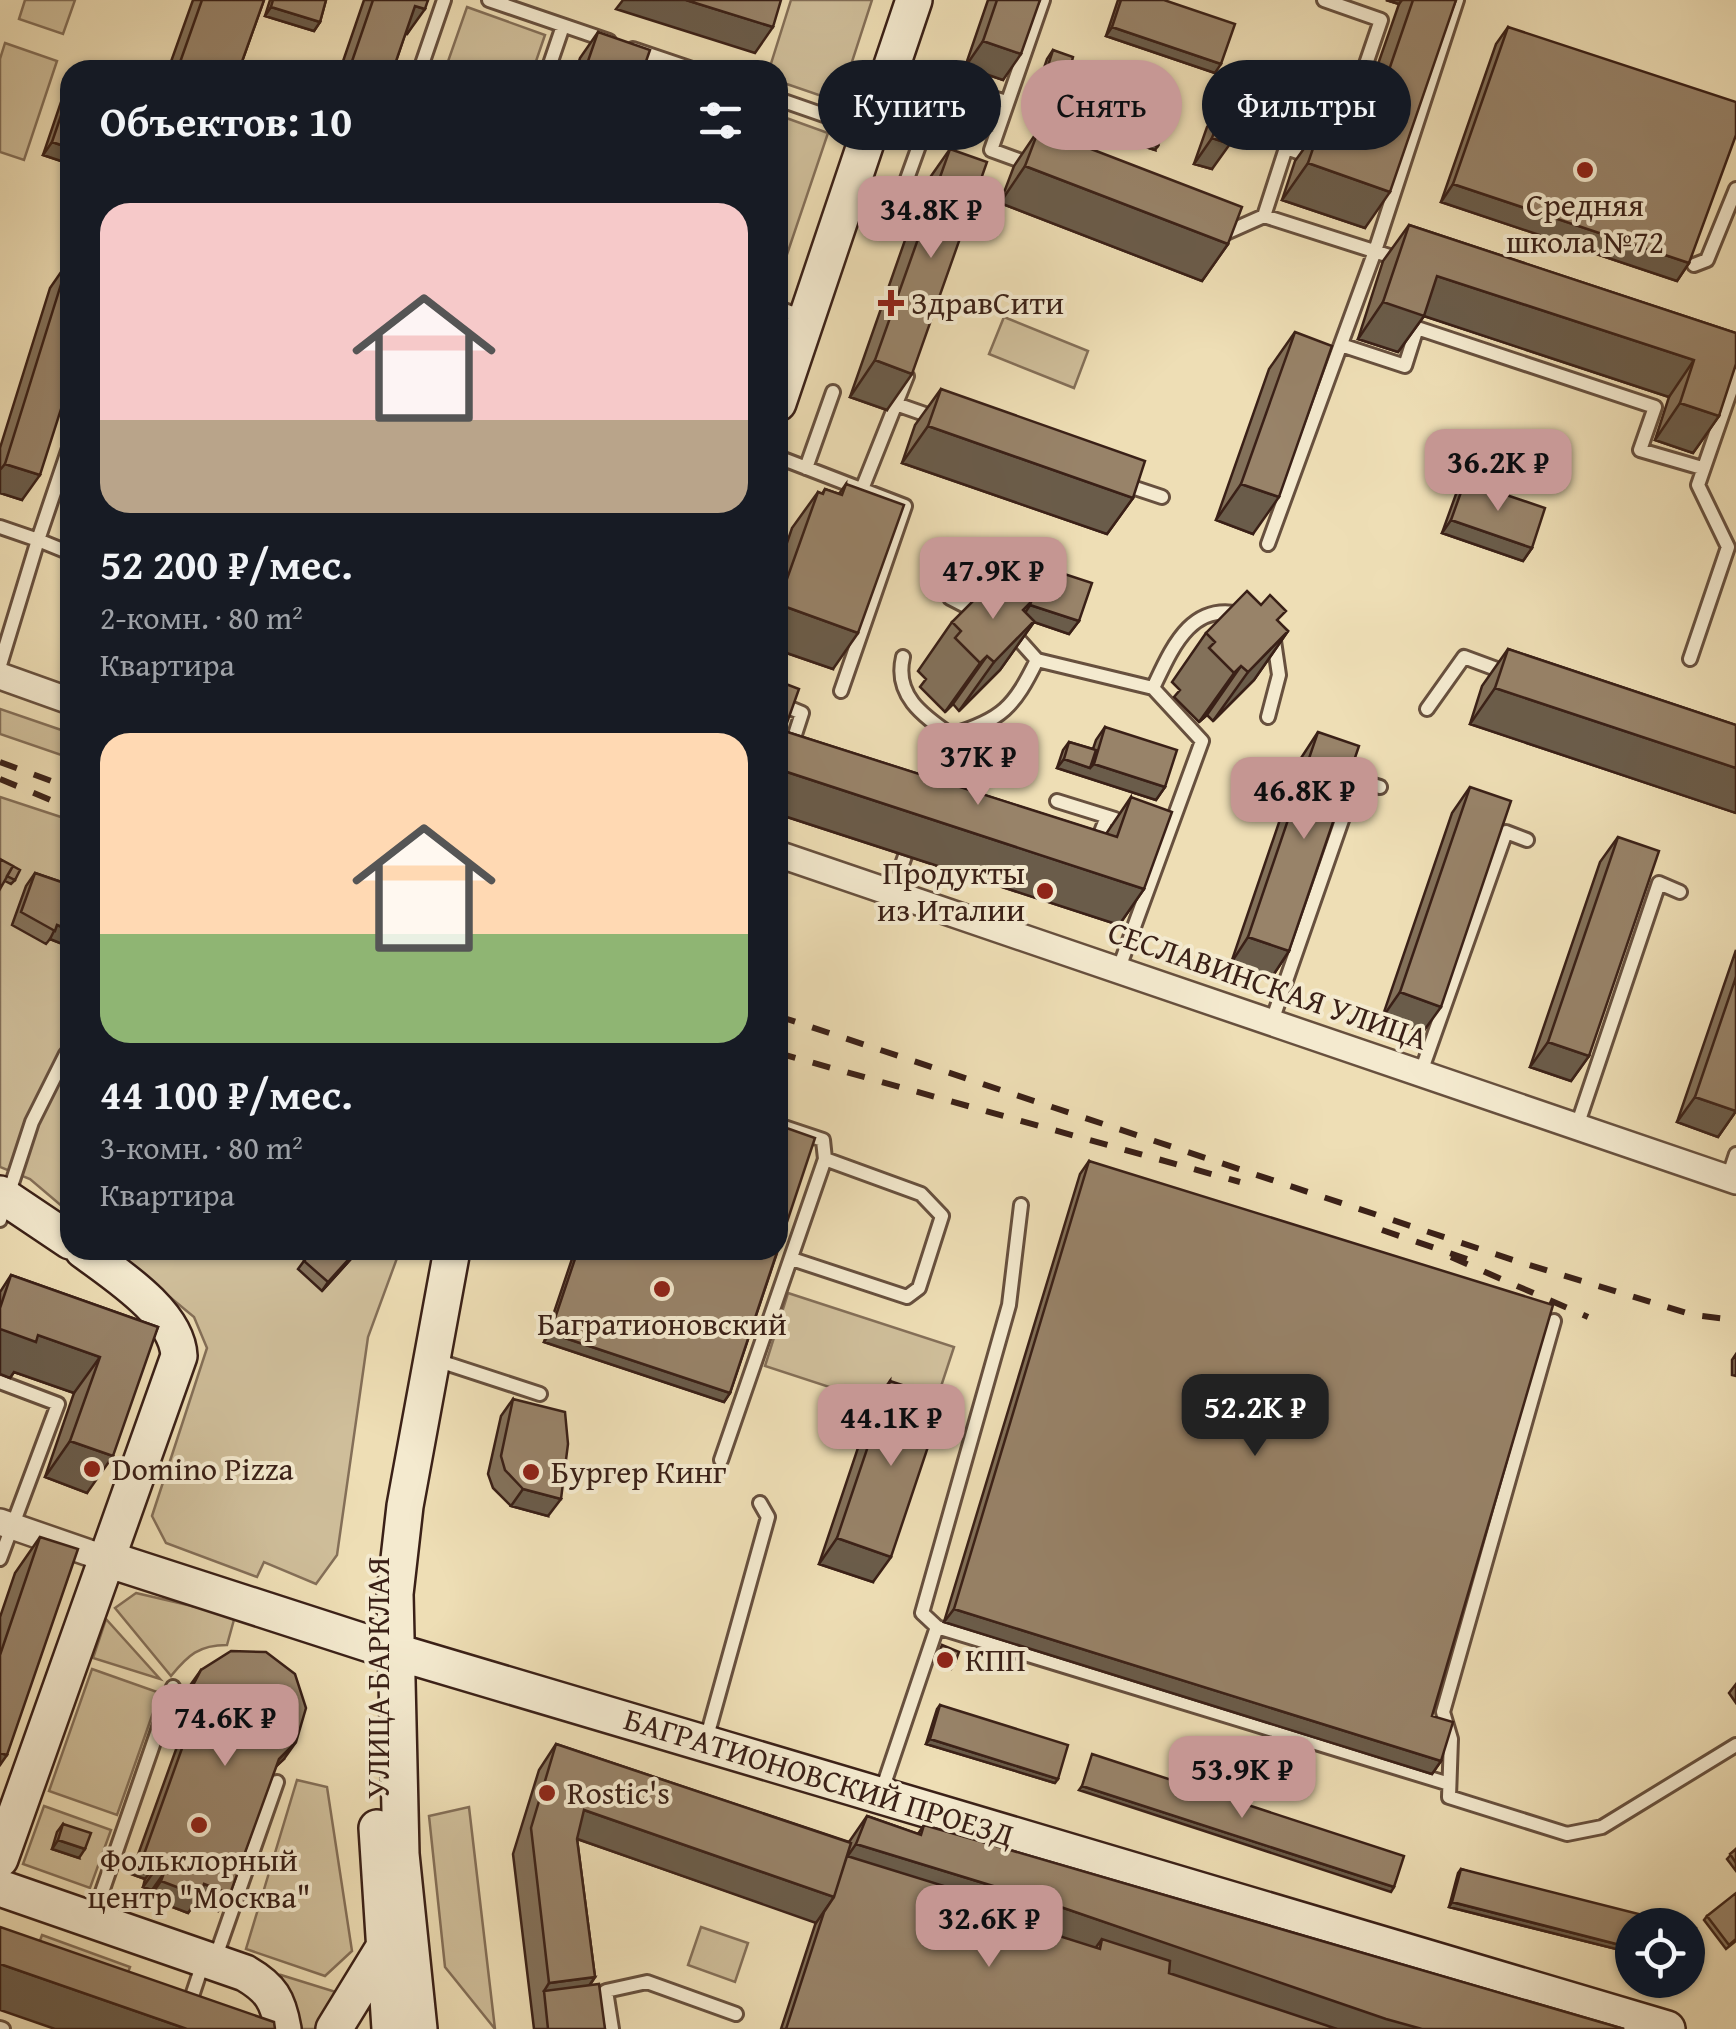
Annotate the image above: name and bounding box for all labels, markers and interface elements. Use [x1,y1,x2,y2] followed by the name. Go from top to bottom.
[818,60,1001,150] chip: Купить
[1021,60,1182,150] chip: Снять
[1202,60,1411,150] chip: Фильтры
[100,90,352,151] text: Объектов: 10
[693,93,748,148] icon: filters
[1574,159,1596,181] marker: Средняя школа №72
[839,176,1023,261] pin: 34.8K ₽
[1506,181,1664,265] place label: Средняя школа №72
[880,185,982,232] text: 34.8K ₽
[334,268,514,448] icon: home
[911,279,1064,326] place label: ЗдравСити
[880,292,902,314] marker: ЗдравСити
[1406,429,1590,514] pin: 36.2K ₽
[1447,438,1549,485] text: 36.2K ₽
[100,533,353,594] text: 52 200 ₽/мес.
[901,537,1085,622] pin: 47.9K ₽
[942,546,1044,593] text: 47.9K ₽
[100,594,303,641] text: 2-комн. · 80 m²
[100,641,235,688] text: Квартира
[908,723,1048,808] pin: 37K ₽
[940,732,1017,779] text: 37K ₽
[1212,757,1396,842] pin: 46.8K ₽
[1253,766,1355,813] text: 46.8K ₽
[334,798,514,978] icon: home
[877,849,1025,933] place label: Продукты из Италии
[1034,880,1056,902] marker: Продукты из Италии
[1102,908,1435,1062] street label: СЕСЛАВИНСКАЯ УЛИЦА
[100,1063,353,1124] text: 44 100 ₽/мес.
[100,1124,303,1171] text: 3-комн. · 80 m²
[100,1171,235,1218] text: Квартира
[651,1278,673,1300] marker: Багратионовский
[537,1300,787,1347] place label: Багратионовский
[1163,1374,1347,1459] pin: 52.2K ₽
[1204,1383,1306,1430] text: 52.2K ₽
[799,1384,983,1469] pin: 44.1K ₽
[840,1393,942,1440] text: 44.1K ₽
[112,1445,294,1492] place label: Domino Pizza
[551,1448,727,1495] place label: Бургер Кинг
[81,1458,103,1480] marker: Domino Pizza
[520,1461,542,1483] marker: Бургер Кинг
[354,1557,401,1799] street label: УЛИЦА БАРКЛАЯ
[965,1636,1026,1683] place label: КПП
[934,1649,956,1671] marker: КПП
[133,1684,317,1769] pin: 74.6K ₽
[174,1693,276,1740] text: 74.6K ₽
[619,1695,1020,1858] street label: БАГРАТИОНОВСКИЙ ПРОЕЗД
[1150,1736,1334,1821] pin: 53.9K ₽
[1191,1745,1293,1792] text: 53.9K ₽
[567,1769,670,1816] place label: Rostic's
[536,1782,558,1804] marker: Rostic's
[188,1814,210,1836] marker: Фольклорный центр "Москва"
[88,1836,310,1920] place label: Фольклорный центр "Москва"
[897,1885,1081,1970] pin: 32.6K ₽
[938,1894,1040,1941] text: 32.6K ₽
[1615,1908,1705,1998] map controls
[1615,1908,1705,1998] button: locate

